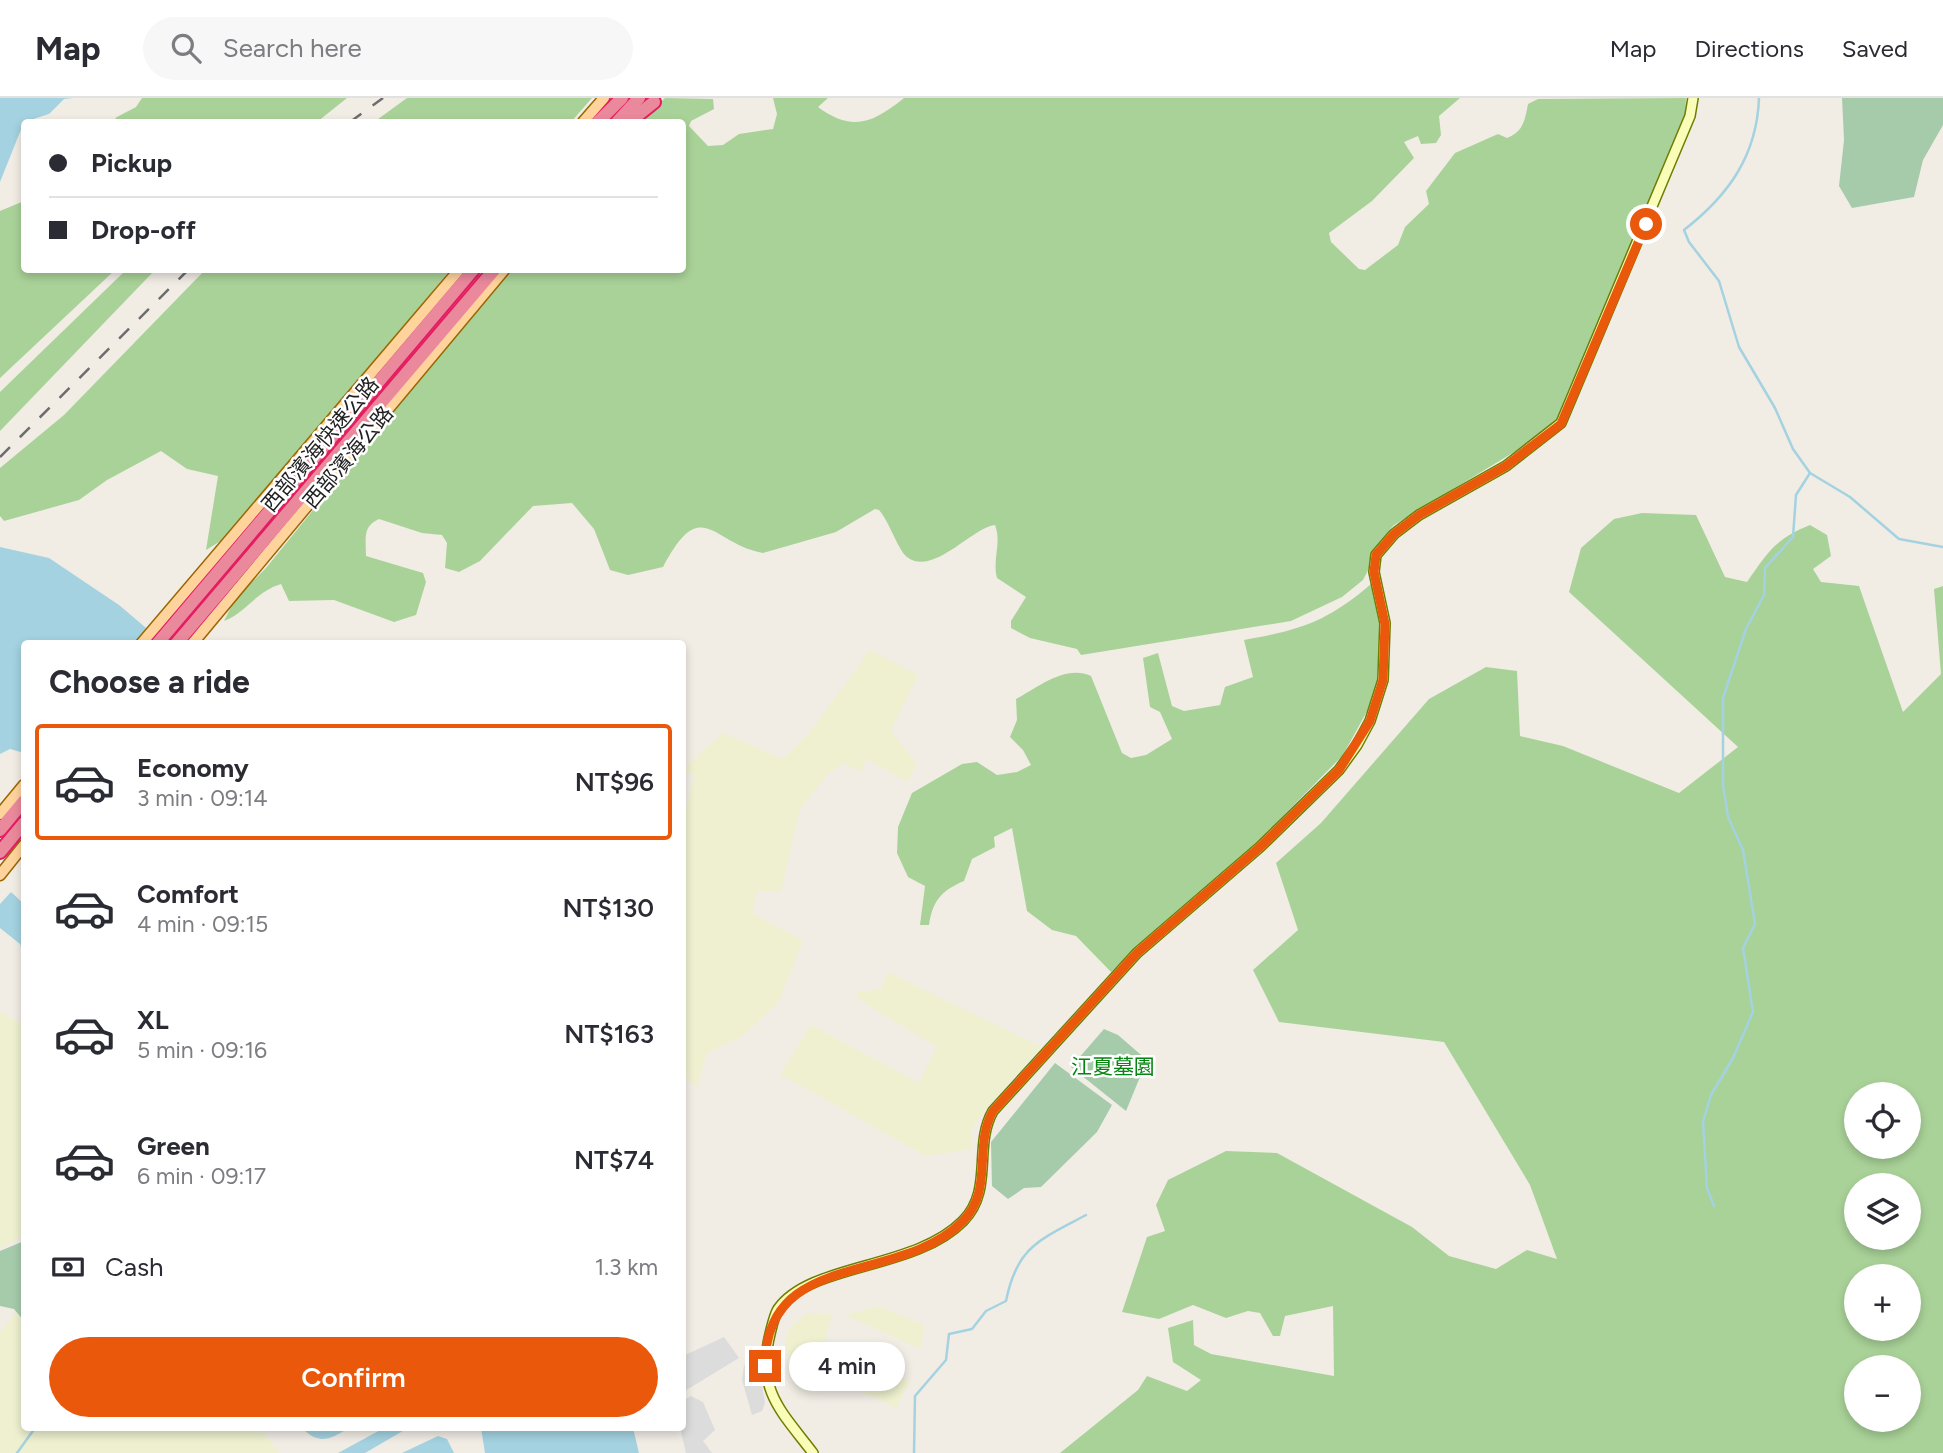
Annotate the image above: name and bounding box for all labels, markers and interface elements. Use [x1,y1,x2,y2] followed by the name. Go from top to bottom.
[143,17,633,80] search box
[35,29,101,68] text: Map
[167,29,205,67] icon: search
[223,32,362,64] text: Search here
[1610,34,1656,63] text: Map
[1694,34,1804,63] text: Directions
[1842,34,1908,63] text: Saved
[91,147,172,179] text: Pickup
[1630,208,1662,240] route start
[91,214,196,246] text: Drop-off
[256,372,384,516] street label: 西部濱海快速公路
[298,401,398,513] street label: 西部濱海公路
[49,663,250,701] text: Choose a ride
[53,751,116,814] icon: car
[137,752,249,784] text: Economy
[575,766,654,798] text: NT$96
[137,784,268,812] text: 3 min · 09:14
[53,877,116,940] icon: car
[137,878,239,910] text: Comfort
[563,892,654,924] text: NT$130
[137,910,268,938] text: 4 min · 09:15
[53,1003,116,1066] icon: car
[137,1004,169,1036] text: XL
[564,1018,654,1050] text: NT$163
[137,1036,267,1064] text: 5 min · 09:16
[1071,1054,1155,1079] park label: 江夏墓園
[1844,1082,1921,1432] map controls
[1844,1082,1921,1159] button: locate
[53,1129,116,1192] icon: car
[137,1130,210,1162] text: Green
[574,1144,654,1176] text: NT$74
[137,1162,266,1190] text: 6 min · 09:17
[1844,1173,1921,1250] button: layers
[49,1248,87,1286] icon: cash
[105,1251,164,1283] text: Cash
[595,1253,658,1281] text: 1.3 km
[1844,1264,1921,1341] button: +
[49,1337,658,1417] button: Confirm
[790,1342,905,1390] callout: 4 min
[749,1350,781,1382] route end
[818,1352,876,1380] text: 4 min
[1844,1355,1921,1432] button: −

